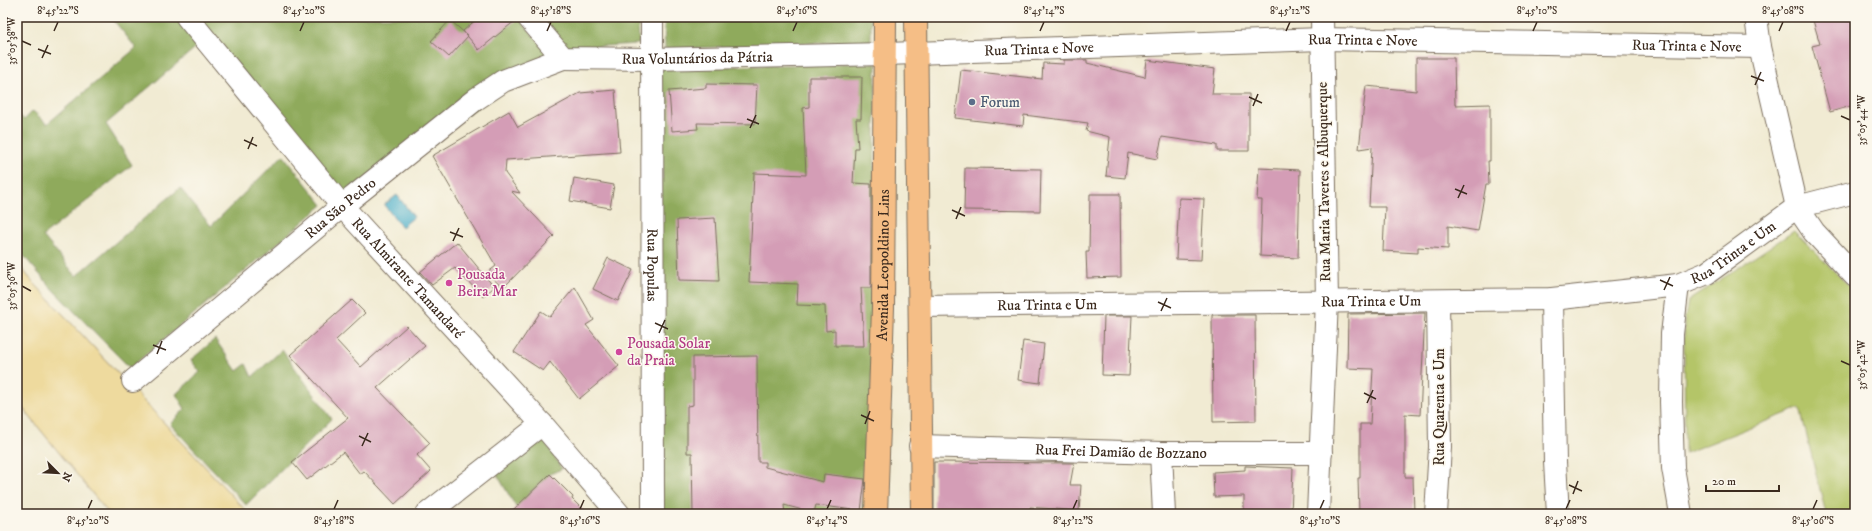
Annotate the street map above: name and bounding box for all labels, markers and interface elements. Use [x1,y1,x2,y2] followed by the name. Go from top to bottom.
[37,5,79,17] text: 8°45'22"S
[283,5,325,17] text: 8°45'20"S
[531,5,571,17] text: 8°45'18"S
[777,5,817,17] text: 8°45'16"S
[1023,5,1065,17] text: 8°45'14"S
[1270,5,1310,17] text: 8°45'12"S
[1517,5,1557,17] text: 8°45'10"S
[1762,5,1804,17] text: 8°45'08"S
[6,16,18,65] text: 35°05'38"W
[1308,29,1418,50] street label: Rua Trinta e Nove
[1632,35,1742,56] street label: Rua Trinta e Nove
[984,37,1094,60] street label: Rua Trinta e Nove
[621,47,774,69] street label: Rua Voluntários da Pátria
[1313,82,1335,282] street label: Rua Maria Taveres e Albuquerque
[980,93,1020,112] place label: Forum
[1856,94,1868,145] text: 35°05'44"W
[967,97,977,107] marker: Forum
[301,173,380,243] street label: Rua São Pedro
[872,189,893,341] street label: Avenida Leopoldino Lins
[348,213,469,343] street label: Rua Almirante Tamandaré
[1687,216,1780,288] street label: Rua Trinta e Um
[643,228,662,302] street label: Rua Populas
[6,261,18,310] text: 35°05'36"W
[457,265,518,301] place label: Pousada Beira Mar
[444,278,454,288] marker: Pousada Beira Mar
[1321,291,1421,311] street label: Rua Trinta e Um
[997,295,1097,315] street label: Rua Trinta e Um
[627,334,710,370] place label: Pousada Solar da Praia
[1856,339,1868,390] text: 35°05'42"W
[614,347,624,357] marker: Pousada Solar da Praia
[1430,348,1449,466] street label: Rua Quarenta e Um
[1035,440,1207,463] street label: Rua Frei Damião de Bozzano
[38,453,78,493] north arrow
[1706,467,1779,493] scale bar
[58,470,74,484] text: N
[1712,474,1736,489] text: 20 m
[67,515,109,527] text: 8°45'20"S
[314,515,354,527] text: 8°45'18"S
[560,515,600,527] text: 8°45'16"S
[806,515,848,527] text: 8°45'14"S
[1053,515,1093,527] text: 8°45'12"S
[1300,515,1340,527] text: 8°45'10"S
[1545,515,1587,527] text: 8°45'08"S
[1792,515,1834,527] text: 8°45'06"S

